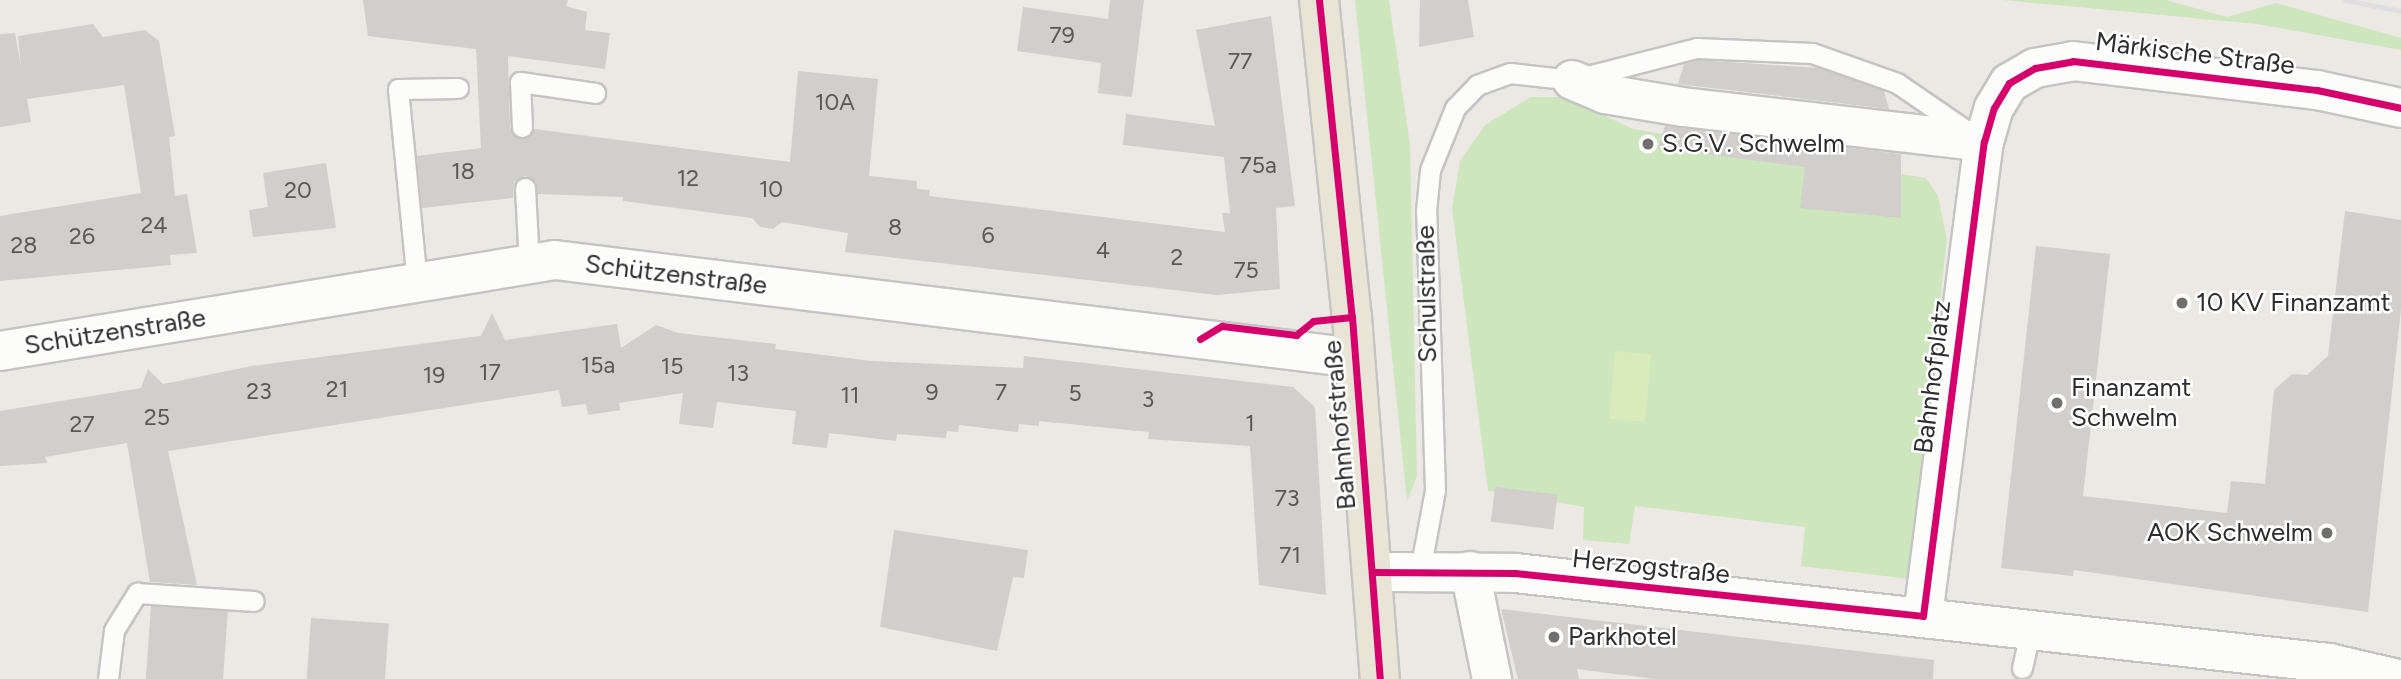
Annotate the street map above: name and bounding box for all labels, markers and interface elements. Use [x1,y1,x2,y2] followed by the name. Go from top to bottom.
[1049,21,1075,49] house number: 79
[2094,26,2296,82] street label: Märkische Straße
[1228,47,1252,75] house number: 77
[815,88,855,116] house number: 10A
[1662,128,1845,160] place label: S.G.V. Schwelm
[1640,136,1656,152] marker: S.G.V. Schwelm
[1239,151,1277,179] house number: 75a
[451,157,475,185] house number: 18
[677,164,699,192] house number: 12
[759,175,783,203] house number: 10
[284,176,312,204] house number: 20
[140,211,168,239] house number: 24
[888,213,902,241] house number: 8
[981,221,995,249] house number: 6
[69,222,95,250] house number: 26
[1410,225,1444,363] street label: Schulstraße
[11,231,37,259] house number: 28
[1096,236,1110,264] house number: 4
[1171,243,1183,271] house number: 2
[583,248,769,302] street label: Schützenstraße
[1233,256,1259,284] house number: 75
[2196,287,2391,319] place label: 10 KV Finanzamt
[2174,295,2190,311] marker: 10 KV Finanzamt
[1908,299,1958,455] street label: Bahnhofplatz
[22,302,208,362] street label: Schützenstraße
[1317,339,1363,511] street label: Bahnhofstraße
[581,351,615,379] house number: 15a
[661,352,683,380] house number: 15
[479,358,501,386] house number: 17
[727,359,749,387] house number: 13
[423,361,445,389] house number: 19
[2071,372,2191,434] place label: Finanzamt Schwelm
[326,375,348,403] house number: 21
[246,377,272,405] house number: 23
[925,378,939,406] house number: 9
[995,378,1007,406] house number: 7
[1068,379,1082,407] house number: 5
[841,381,859,409] house number: 11
[1142,385,1154,413] house number: 3
[2049,395,2065,411] marker: Finanzamt Schwelm
[144,403,170,431] house number: 25
[1245,409,1255,437] house number: 1
[69,410,95,438] house number: 27
[1275,484,1299,512] house number: 73
[2147,517,2313,549] place label: AOK Schwelm
[2319,525,2335,541] marker: AOK Schwelm
[1279,541,1301,569] house number: 71
[1571,543,1731,591] street label: Herzogstraße
[1568,621,1677,653] place label: Parkhotel
[1546,629,1562,645] marker: Parkhotel

